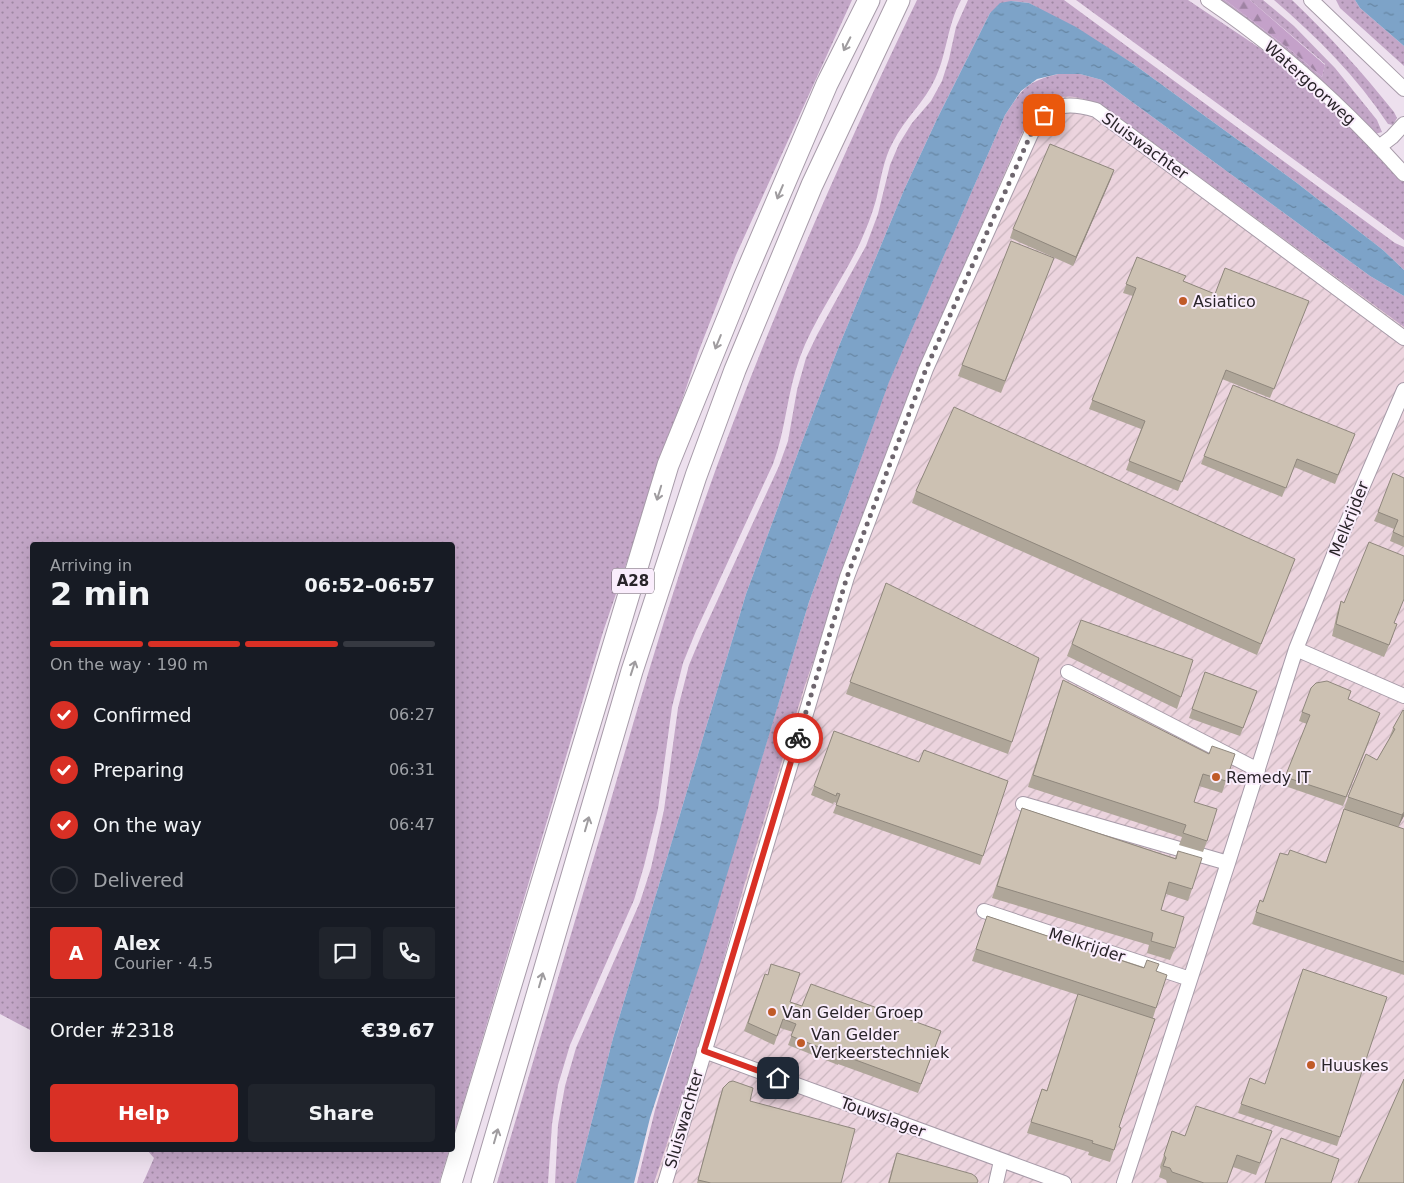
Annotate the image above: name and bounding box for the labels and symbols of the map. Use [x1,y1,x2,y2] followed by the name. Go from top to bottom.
[842,36,852,51] one-way arrow
[1260,37,1360,129] street label: Watergoorweg
[1023,94,1065,136] pin
[1098,108,1192,184] street label: Sluiswachter
[775,184,785,199] one-way arrow
[1193,292,1256,311] place label: Asiatico
[1177,295,1189,307] marker: Asiatico
[713,334,722,349] one-way arrow
[1325,478,1373,559] street label: Melkrijder
[654,485,664,501] one-way arrow
[612,568,654,594] road number: A28
[628,661,638,677] one-way arrow
[773,713,823,763] courier
[1226,768,1311,787] place label: Remedy IT
[1210,771,1222,783] marker: Remedy IT
[582,817,592,833] one-way arrow
[1046,924,1128,966] street label: Melkrijder
[537,973,547,989] one-way arrow
[782,1003,924,1022] place label: Van Gelder Groep
[766,1006,778,1018] marker: Van Gelder Groep
[811,1025,950,1062] place label: Van Gelder Verkeerstechniek
[795,1037,807,1049] marker: Van Gelder Verkeerstechniek
[1321,1056,1389,1075] place label: Huuskes
[757,1057,799,1099] pin
[1305,1059,1317,1071] marker: Huuskes
[661,1067,707,1171] street label: Sluiswachter
[837,1092,929,1141] street label: Touwslager
[491,1129,501,1145] one-way arrow

